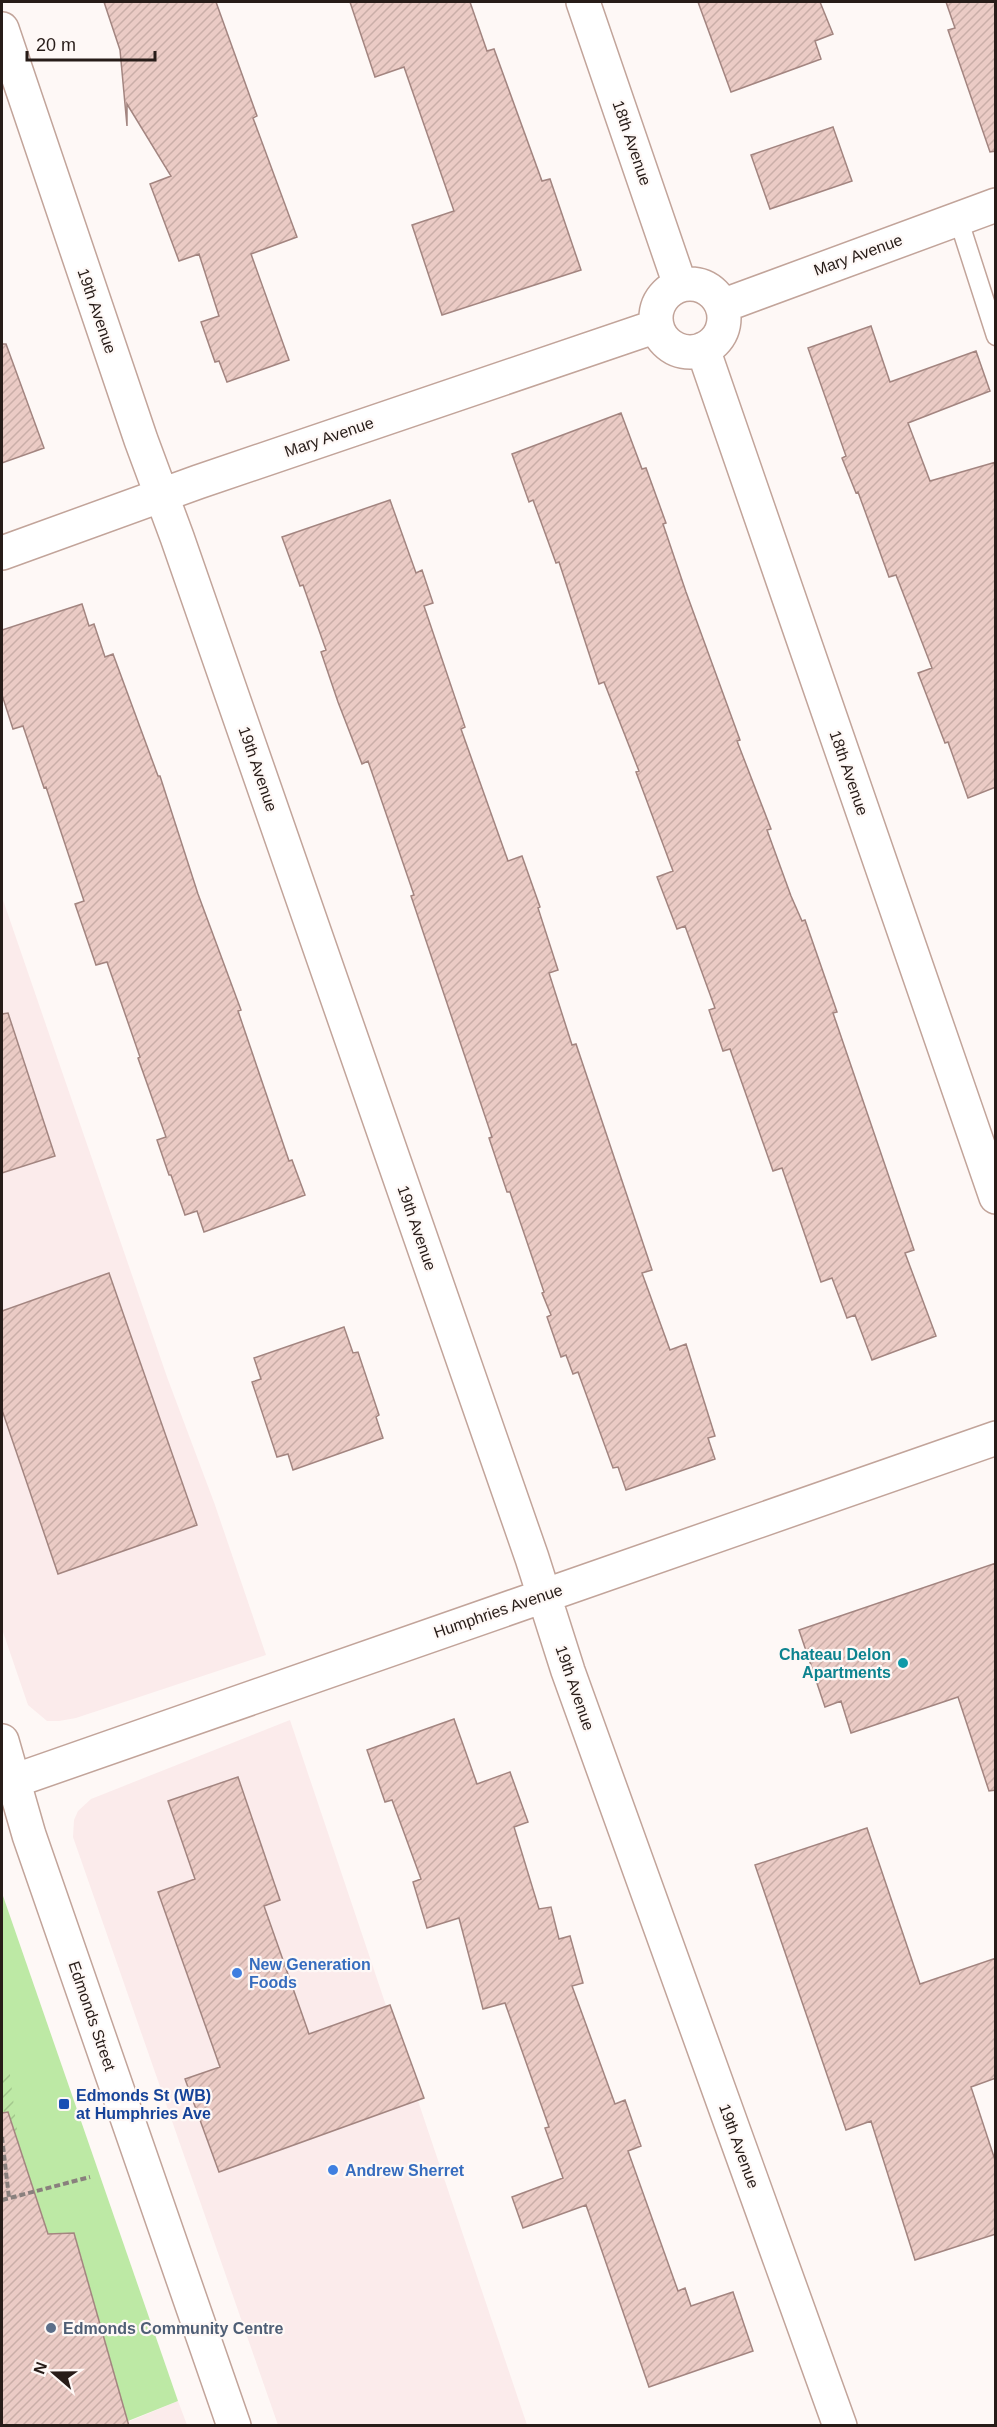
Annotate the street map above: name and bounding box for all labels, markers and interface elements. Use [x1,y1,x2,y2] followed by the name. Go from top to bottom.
[27,24,154,62] scale bar
[36,35,76,55] text: 20 m
[610,98,655,188] street label: 18th Avenue
[811,231,905,279] street label: Mary Avenue
[75,266,120,356] street label: 19th Avenue
[282,414,376,460] street label: Mary Avenue
[236,724,281,814] street label: 19th Avenue
[827,728,872,818] street label: 18th Avenue
[395,1183,440,1273] street label: 19th Avenue
[431,1581,565,1641] street label: Humphries Avenue
[553,1643,598,1733] street label: 19th Avenue
[779,1646,891,1681] place label: Chateau Delon Apartments
[896,1656,910,1670] marker: Chateau Delon Apartments
[249,1956,371,1991] place label: New Generation Foods
[65,1959,119,2074] street label: Edmonds Street
[230,1966,244,1980] marker: New Generation Foods
[76,2087,211,2122] place label: Edmonds St (WB) at Humphries Ave
[57,2097,71,2111] marker: Edmonds St (WB) at Humphries Ave
[716,2101,762,2191] street label: 19th Avenue
[345,2162,465,2179] place label: Andrew Sherret
[326,2163,340,2177] marker: Andrew Sherret
[63,2320,284,2337] place label: Edmonds Community Centre
[44,2321,58,2335] marker: Edmonds Community Centre
[24,2343,84,2403] north arrow
[30,2360,50,2376] text: N

